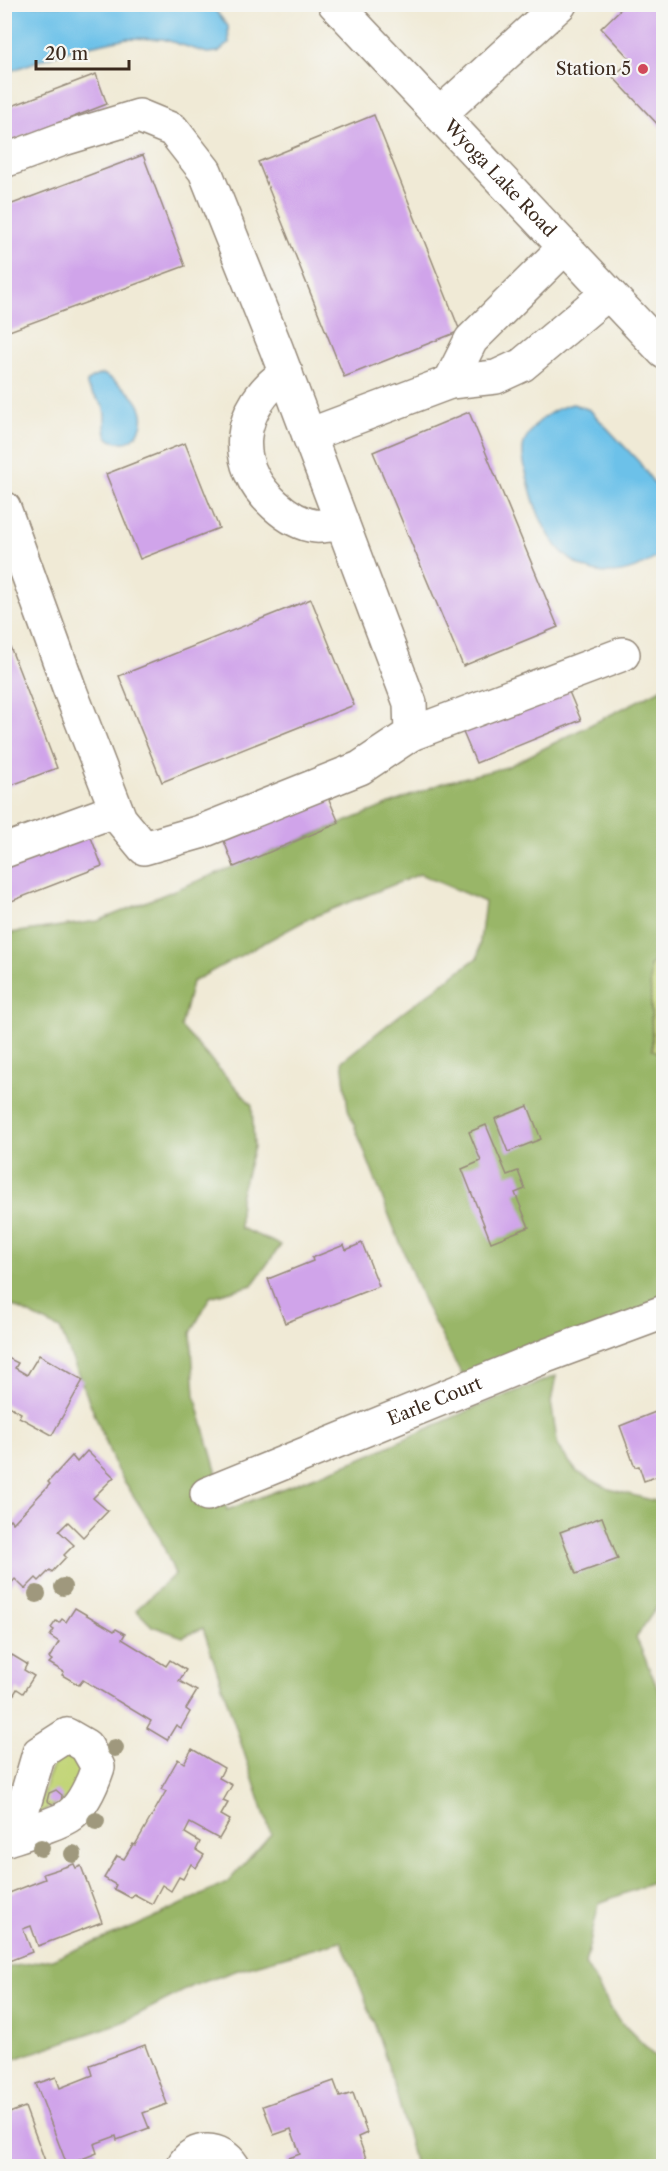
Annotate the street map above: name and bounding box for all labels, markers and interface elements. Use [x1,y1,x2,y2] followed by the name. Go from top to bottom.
[36,33,129,71] scale bar
[45,43,89,65] text: 20 m
[556,58,631,80] place label: Station 5
[636,62,650,76] marker: Station 5
[439,114,561,242] street label: Wyoga Lake Road
[384,1372,486,1430] street label: Earle Court

